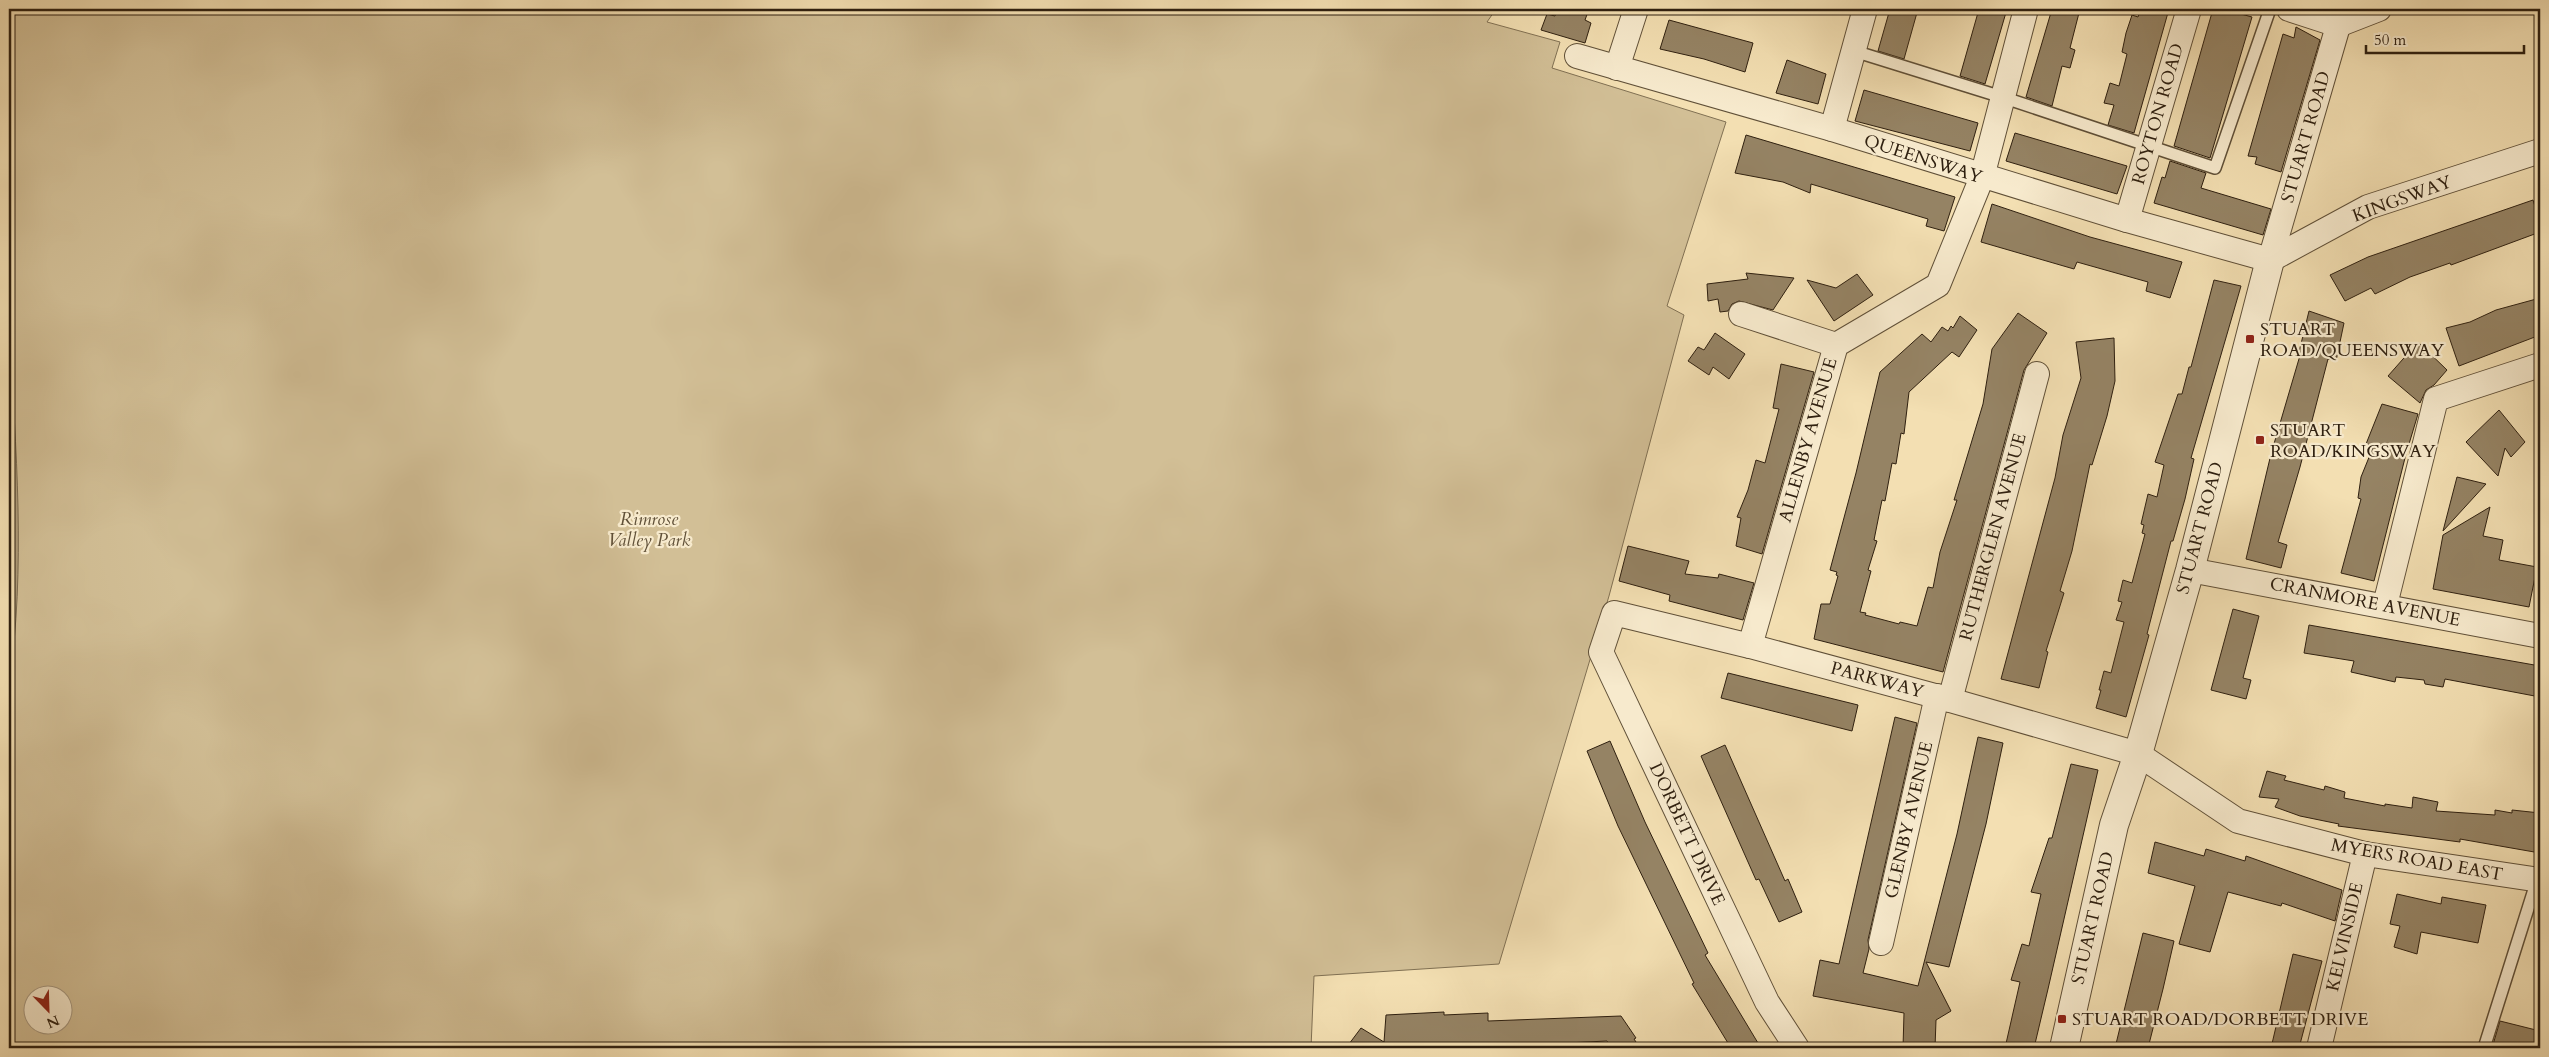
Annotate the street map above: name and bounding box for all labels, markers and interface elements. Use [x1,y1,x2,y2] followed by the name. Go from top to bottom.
[2366,22,2524,54] scale bar
[2374,30,2406,50] text: 50 m
[2126,40,2190,188] street label: ROYTON ROAD
[2275,68,2337,206] street label: STUART ROAD
[1861,128,1986,190] street label: QUEENSWAY
[2349,169,2456,229] street label: KINGSWAY
[2260,317,2445,363] place label: STUART ROAD/QUEENSWAY
[2244,333,2256,345] marker: STUART ROAD/QUEENSWAY
[1773,355,1843,525] street label: ALLENBY AVENUE
[2270,418,2436,464] place label: STUART ROAD/KINGSWAY
[1953,431,2033,643] street label: RUTHERGLEN AVENUE
[2254,434,2266,446] marker: STUART ROAD/KINGSWAY
[2170,459,2230,597] street label: STUART ROAD
[608,507,690,553] park label: Rimrose Valley Park
[2268,571,2462,633] street label: CRANMORE AVENUE
[1828,656,1927,705] street label: PARKWAY
[1879,739,1939,901] street label: GLENBY AVENUE
[1643,759,1731,909] street label: DORBETT DRIVE
[2329,833,2505,887] street label: MYERS ROAD EAST
[2066,849,2120,987] street label: STUART ROAD
[2320,880,2370,994] street label: KELVINSIDE
[22,984,72,1034] north arrow
[2072,1007,2368,1032] place label: STUART ROAD/DORBETT DRIVE
[44,1010,62,1033] text: N
[2056,1013,2068,1025] marker: STUART ROAD/DORBETT DRIVE

